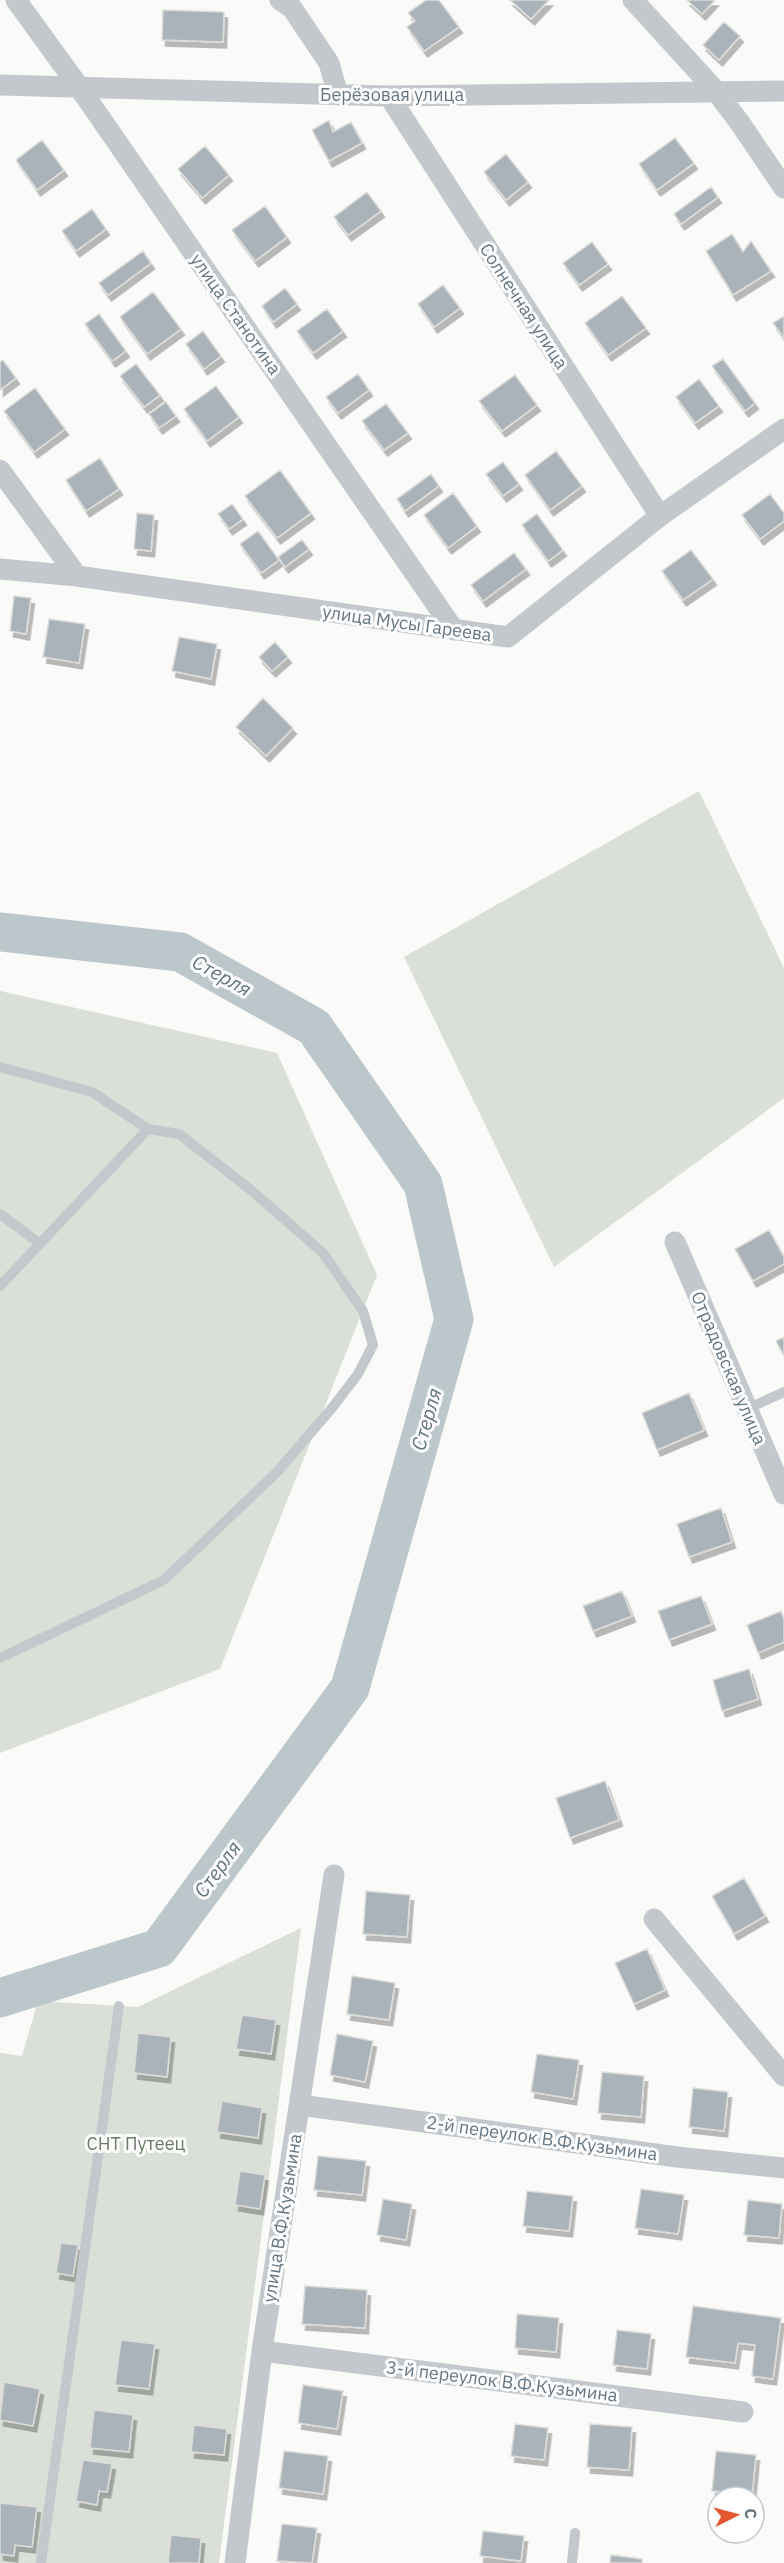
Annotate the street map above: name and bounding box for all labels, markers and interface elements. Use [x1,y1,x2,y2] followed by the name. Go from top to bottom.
[320,83,464,106] street label: Берёзовая улица
[475,239,573,374] street label: Солнечная улица
[186,249,287,379] street label: улица Станотина
[321,600,493,646] street label: улица Мусы Гареева
[188,948,256,1002] water label: Стерля
[686,1288,772,1449] street label: Отрадовская улица
[404,1385,448,1453] water label: Стерля
[187,1835,247,1903] water label: Стерля
[425,2110,659,2166] street label: 2-й переулок В.Ф.Кузьмина
[257,2131,307,2304] street label: улица В.Ф.Кузьмина
[87,2132,186,2155] park label: СНТ Путеец
[385,2355,619,2407] street label: 3-й переулок В.Ф.Кузьмина
[706,2485,766,2545] north arrow
[740,2507,761,2520] text: С

